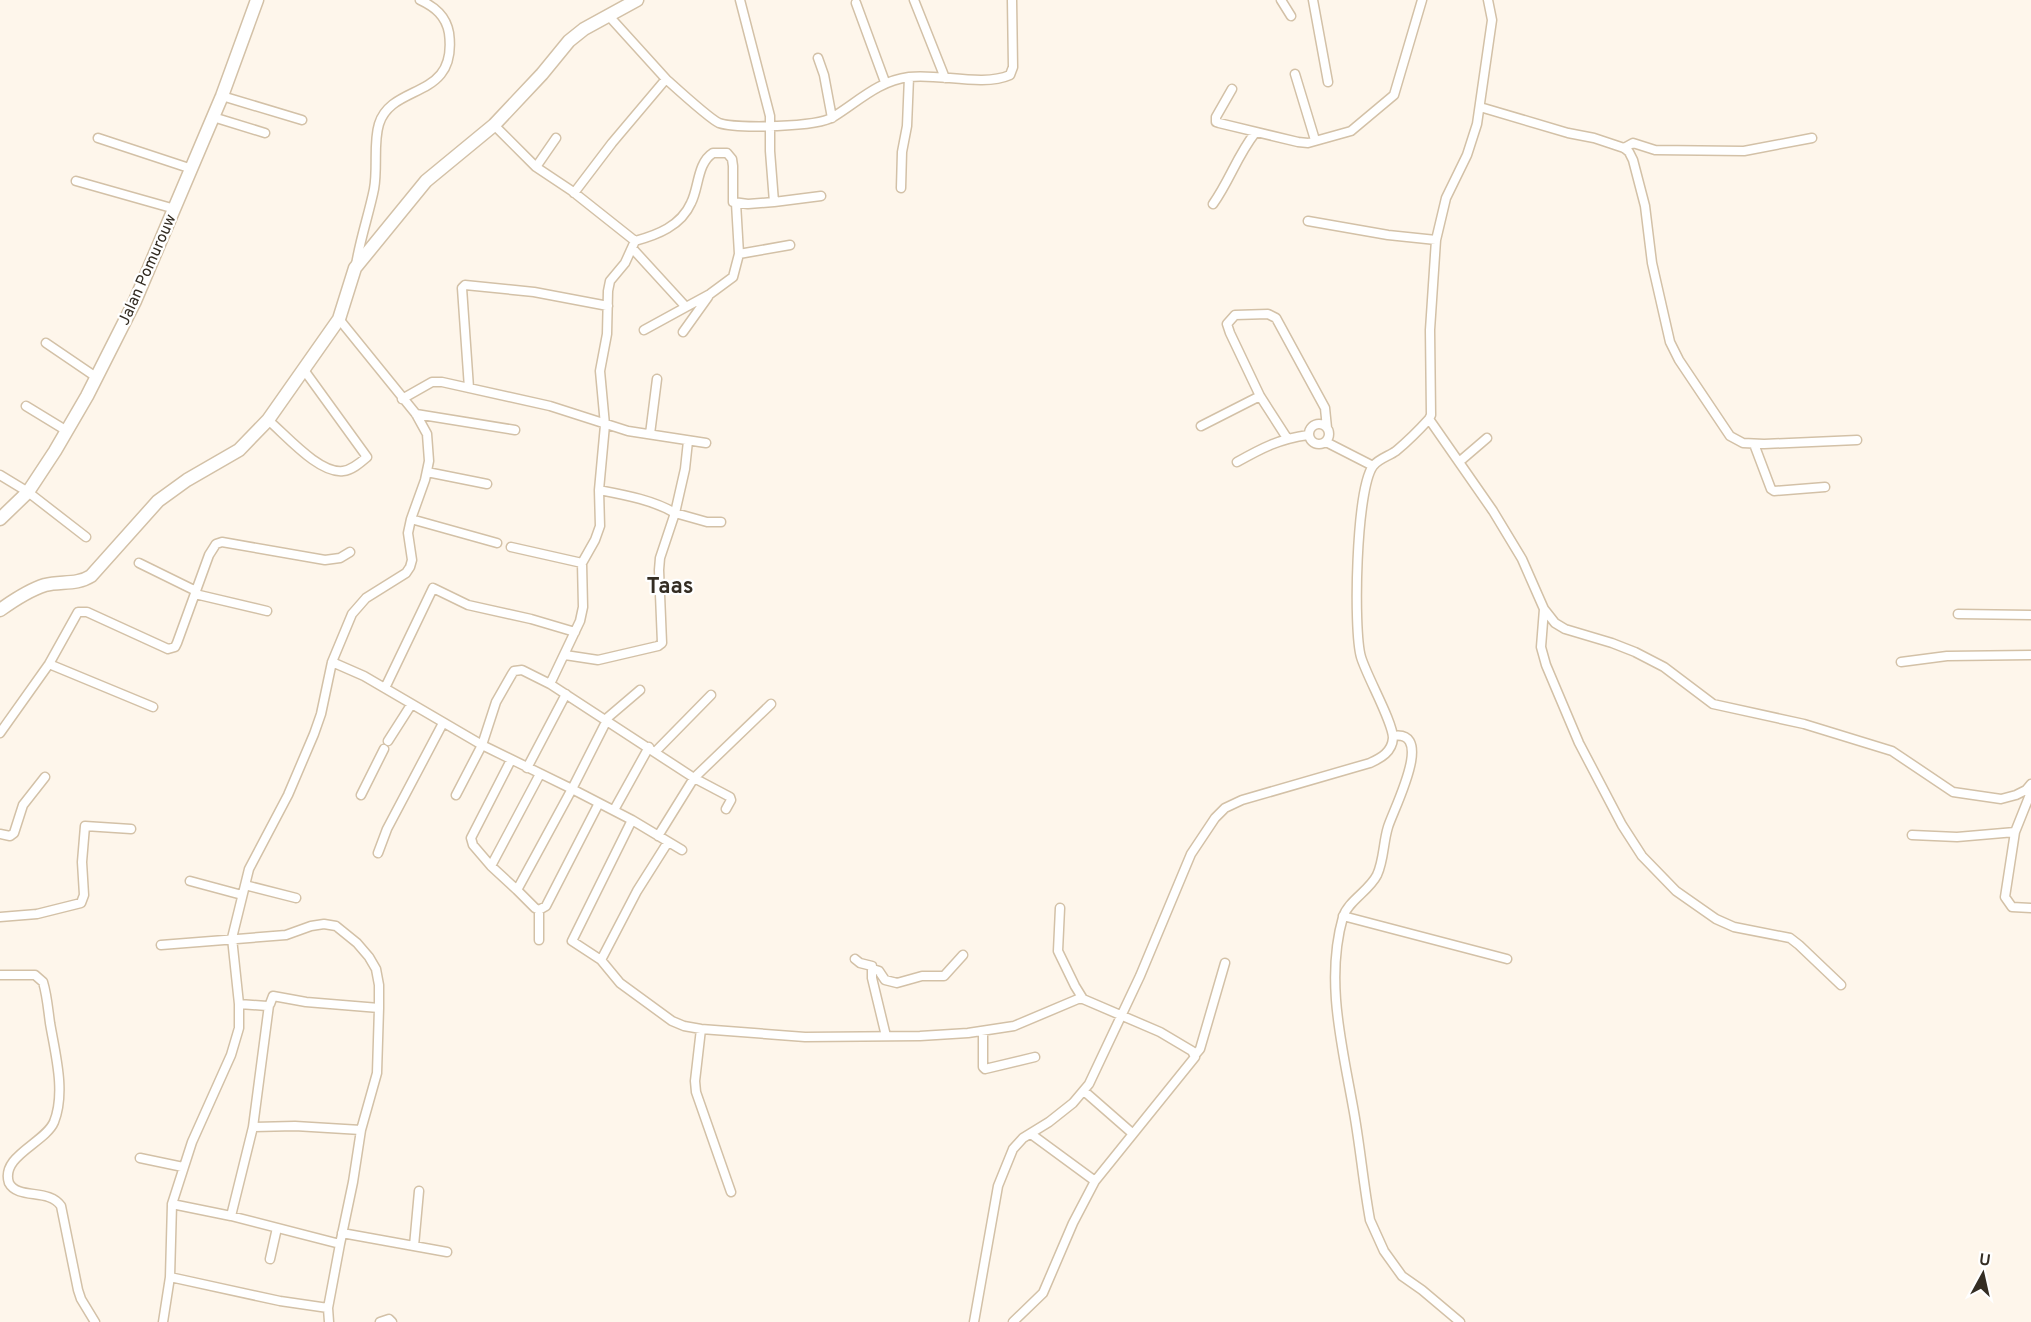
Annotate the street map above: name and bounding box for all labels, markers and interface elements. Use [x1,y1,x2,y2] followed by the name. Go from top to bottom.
[115,211,181,329] street label: Jalan Pomurouw
[646,574,694,601] district label: Taas
[1953,1244,2013,1304] north arrow
[1978,1250,1992,1272] text: U

